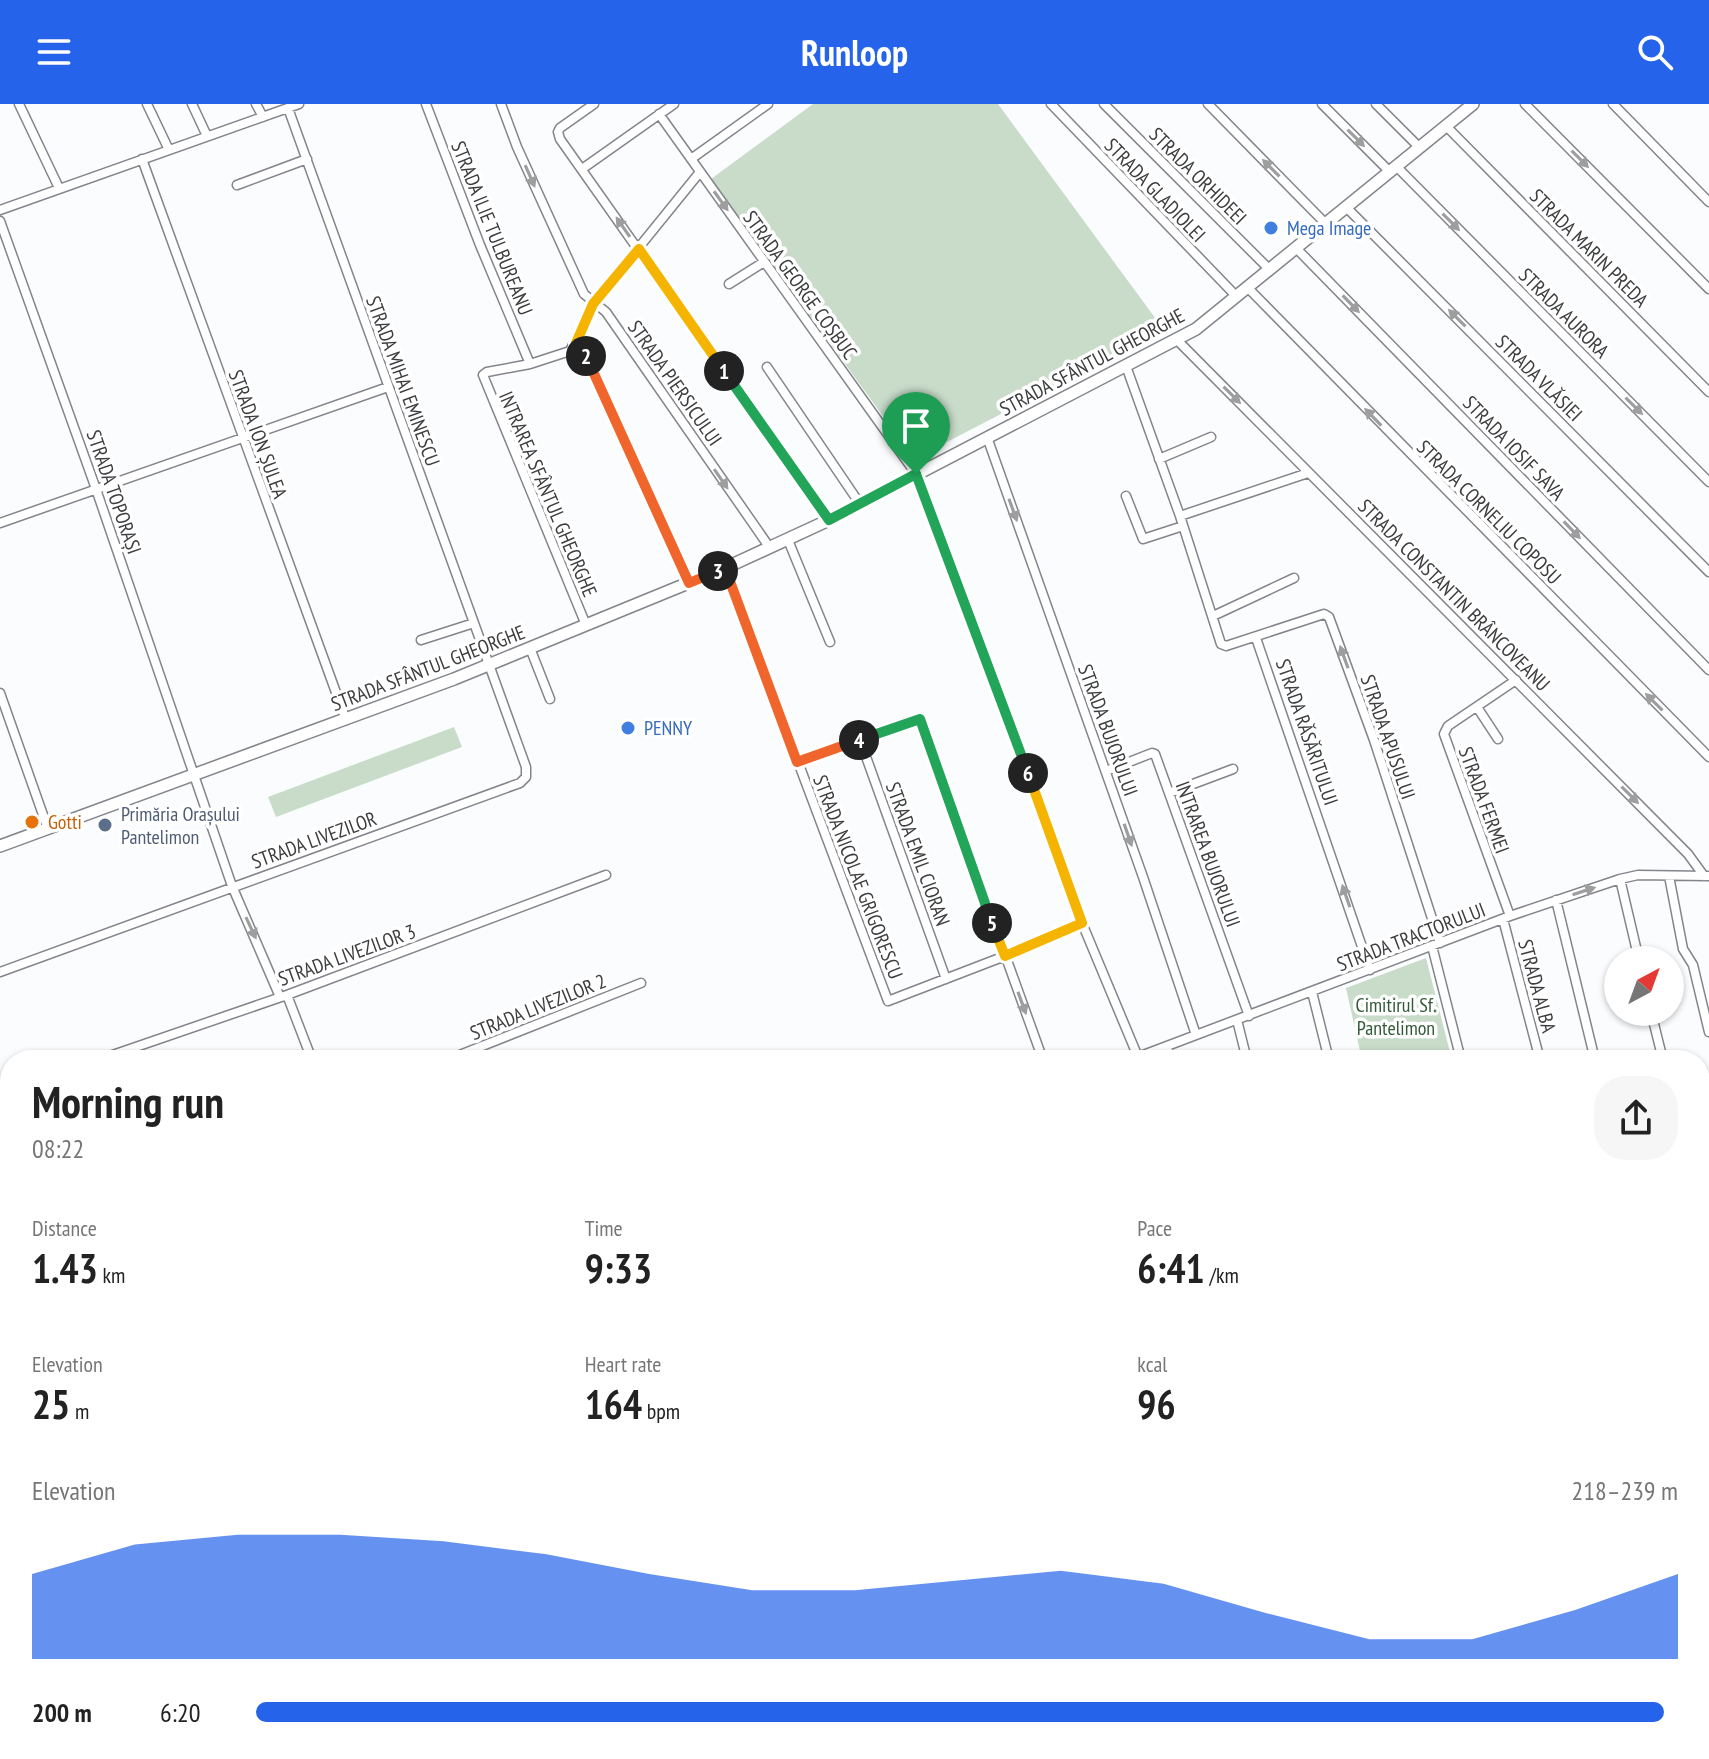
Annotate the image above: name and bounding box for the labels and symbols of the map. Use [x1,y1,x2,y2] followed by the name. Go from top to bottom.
[1144,122,1252,230] street label: STRADA ORHIDEEI
[1346,128,1365,147] one-way arrow
[1099,133,1211,247] street label: STRADA GLADIOLEI
[445,137,539,319] street label: STRADA ILIE TULBUREANU
[1570,149,1589,168] one-way arrow
[1262,159,1281,178] one-way arrow
[524,164,537,188] one-way arrow
[1524,183,1654,313] street label: STRADA MARIN PREDA
[713,190,729,212] one-way arrow
[737,206,863,364] street label: STRADA GEORGE COȘBUC
[1441,212,1459,231] one-way arrow
[1287,215,1371,241] place label: Mega Image
[616,216,631,237] one-way arrow
[1262,219,1280,237] marker: Mega Image
[1513,262,1615,364] street label: STRADA AURORA
[360,292,446,470] street label: STRADA MIHAI EMINESCU
[1341,294,1359,313] one-way arrow
[995,302,1189,422] street label: STRADA SFÂNTUL GHEORGHE
[1448,309,1467,328] one-way arrow
[622,315,728,451] street label: STRADA PIERSICULUI
[1490,329,1588,427] street label: STRADA VLĂSIEI
[566,336,606,376] pin: 2
[704,351,744,391] pin: 1
[223,366,294,502] street label: STRADA ION ȘULEA
[1222,385,1241,404] one-way arrow
[493,387,603,601] street label: INTRAREA SFÂNTUL GHEORGHE
[1457,390,1571,506] street label: STRADA IOSIF SAVA
[882,392,950,474] pin
[1624,396,1643,415] one-way arrow
[1365,408,1383,427] one-way arrow
[81,427,147,557] street label: STRADA TOPORAȘI
[1411,434,1567,590] street label: STRADA CORNELIU COPOSU
[713,468,728,489] one-way arrow
[1352,493,1556,697] street label: STRADA CONSTANTIN BRÂNCOVEANU
[1007,499,1020,523] one-way arrow
[1562,520,1580,539] one-way arrow
[698,551,738,591] pin: 3
[327,619,529,717] street label: STRADA SFÂNTUL GHEORGHE
[1337,645,1349,669] one-way arrow
[1270,656,1344,808] street label: STRADA RĂSĂRITULUI
[1072,661,1144,799] street label: STRADA BUJORULUI
[1355,671,1421,803] street label: STRADA APUSULUI
[1645,693,1664,712] one-way arrow
[644,715,692,741] place label: PENNY
[619,719,637,737] marker: PENNY
[839,720,879,760] pin: 4
[1453,743,1515,857] street label: STRADA FERMEI
[1008,753,1048,793] pin: 6
[807,771,909,983] street label: STRADA NICOLAE GRIGORESCU
[1170,778,1246,930] street label: INTRAREA BUJORULUI
[880,779,956,929] street label: STRADA EMIL CIORAN
[1620,785,1639,804] one-way arrow
[121,801,240,850] place label: Primăria Orașului Pantelimon
[248,805,380,875] street label: STRADA LIVEZILOR
[48,809,82,835] place label: Gotti
[23,813,41,831] marker: Gotti
[96,816,114,834] marker: Primăria Orașului Pantelimon
[1122,823,1135,847] one-way arrow
[1339,884,1351,908] one-way arrow
[1572,884,1596,897] one-way arrow
[1333,897,1489,977] street label: STRADA TRACTORULUI
[972,903,1012,943] pin: 5
[244,916,257,939] one-way arrow
[275,918,419,992] street label: STRADA LIVEZILOR 3
[1512,937,1562,1036] street label: STRADA ALBA
[1604,946,1684,1026] north arrow
[466,968,610,1046] street label: STRADA LIVEZILOR 2
[1016,991,1029,1015] one-way arrow
[1356,992,1436,1041] park label: Cimitirul Sf. Pantelimon

